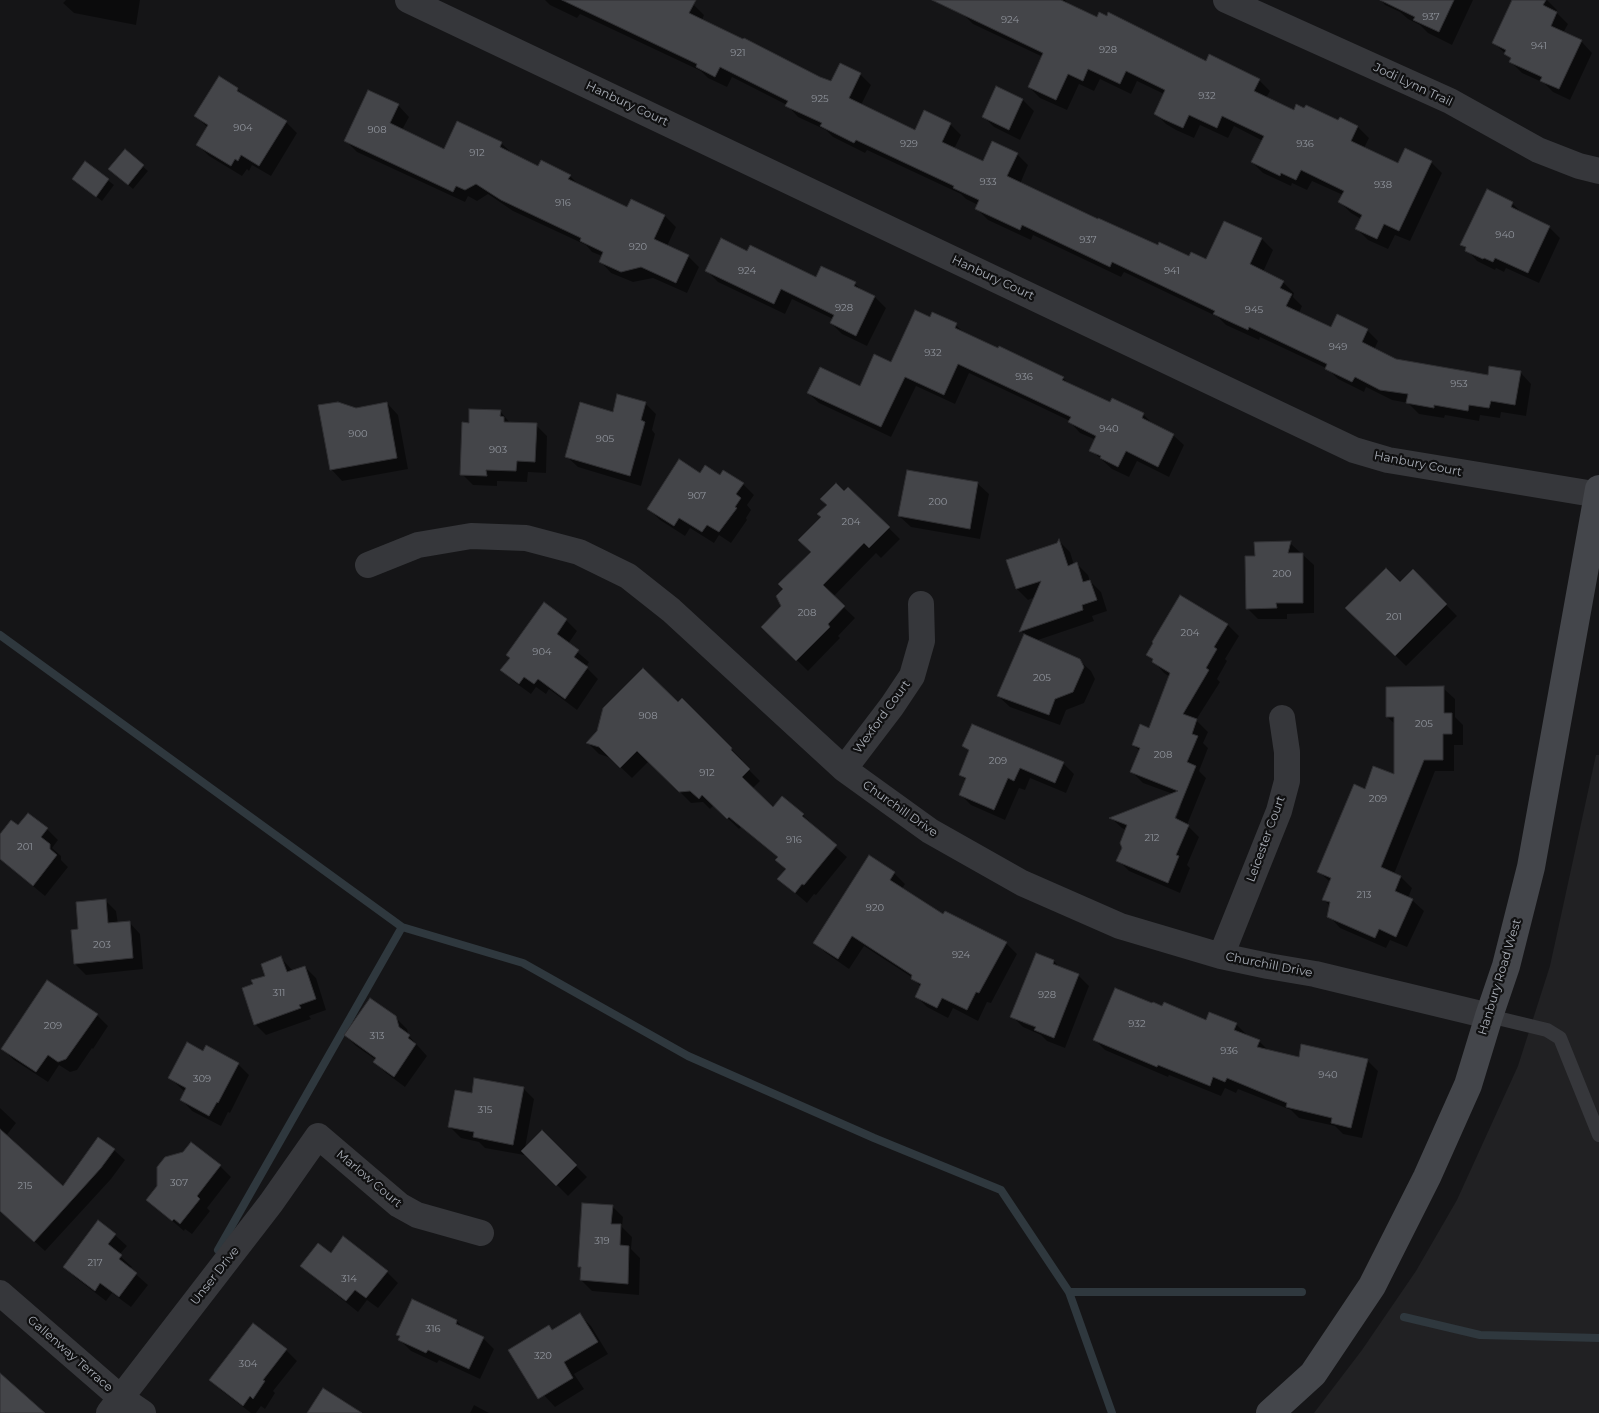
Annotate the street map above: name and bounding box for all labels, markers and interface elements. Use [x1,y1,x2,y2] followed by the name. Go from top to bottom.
[1422,11,1440,23] house number: 937
[1001,14,1019,26] house number: 924
[1531,40,1547,52] house number: 941
[1099,44,1117,56] house number: 928
[730,47,746,59] house number: 921
[1371,60,1455,110] street label: Jodi Lynn Trail
[584,79,670,129] street label: Hanbury Court
[1198,90,1216,102] house number: 932
[811,93,829,105] house number: 925
[233,122,253,134] house number: 904
[367,124,387,136] house number: 908
[900,138,918,150] house number: 929
[1296,138,1314,150] house number: 936
[469,147,485,159] house number: 912
[979,176,997,188] house number: 933
[1374,179,1392,191] house number: 938
[555,197,571,209] house number: 916
[1495,229,1515,241] house number: 940
[1079,234,1097,246] house number: 937
[629,241,647,253] house number: 920
[950,253,1036,303] street label: Hanbury Court
[738,265,756,277] house number: 924
[1164,265,1180,277] house number: 941
[835,302,853,314] house number: 928
[1245,304,1263,316] house number: 945
[1329,341,1347,353] house number: 949
[924,347,942,359] house number: 932
[1015,371,1033,383] house number: 936
[1450,378,1468,390] house number: 953
[1099,423,1119,435] house number: 940
[348,428,368,440] house number: 900
[596,433,614,445] house number: 905
[489,444,507,456] house number: 903
[1373,448,1463,480] street label: Hanbury Court
[688,490,706,502] house number: 907
[929,496,947,508] house number: 200
[842,516,860,528] house number: 204
[1273,568,1291,580] house number: 200
[798,607,816,619] house number: 208
[1386,611,1402,623] house number: 201
[1181,627,1199,639] house number: 204
[532,646,552,658] house number: 904
[1033,672,1051,684] house number: 205
[851,677,913,757] street label: Wexford Court
[638,710,658,722] house number: 908
[1415,718,1433,730] house number: 205
[1154,749,1172,761] house number: 208
[989,755,1007,767] house number: 209
[699,767,715,779] house number: 912
[860,778,940,840] street label: Churchill Drive
[1369,793,1387,805] house number: 209
[1244,794,1288,884] street label: Leicester Court
[1145,832,1159,844] house number: 212
[786,834,802,846] house number: 916
[17,841,33,853] house number: 201
[1357,889,1371,901] house number: 213
[866,902,884,914] house number: 920
[1475,917,1525,1037] street label: Hanbury Road West
[93,939,111,951] house number: 203
[952,949,970,961] house number: 924
[1224,950,1314,980] street label: Churchill Drive
[273,987,285,999] house number: 311
[1038,989,1056,1001] house number: 928
[1128,1018,1146,1030] house number: 932
[44,1020,62,1032] house number: 209
[370,1030,384,1042] house number: 313
[1220,1045,1238,1057] house number: 936
[1318,1069,1338,1081] house number: 940
[193,1073,211,1085] house number: 309
[478,1104,492,1116] house number: 315
[333,1147,405,1211] street label: Marlow Court
[170,1177,188,1189] house number: 307
[18,1180,32,1192] house number: 215
[594,1235,610,1247] house number: 319
[188,1244,242,1308] street label: Unser Drive
[87,1257,103,1269] house number: 217
[341,1273,357,1285] house number: 314
[24,1313,116,1395] street label: Gallenway Terrace
[425,1323,441,1335] house number: 316
[534,1350,552,1362] house number: 320
[239,1358,257,1370] house number: 304

